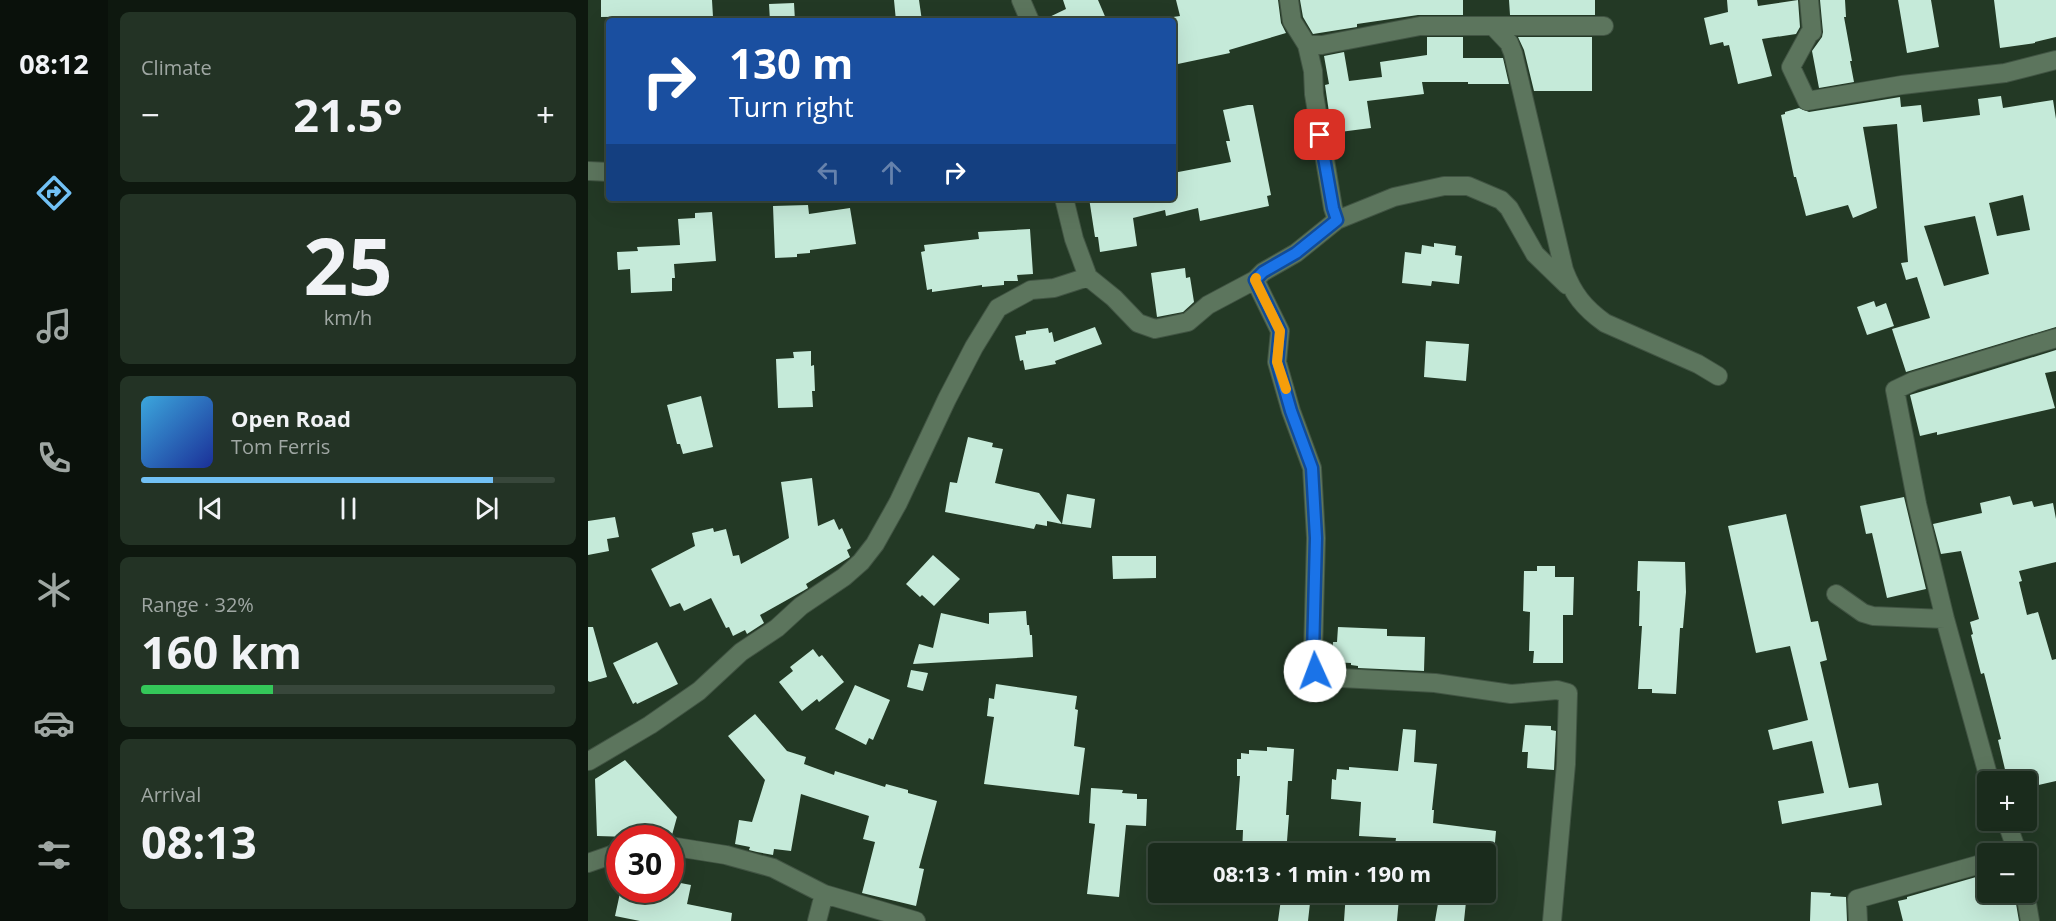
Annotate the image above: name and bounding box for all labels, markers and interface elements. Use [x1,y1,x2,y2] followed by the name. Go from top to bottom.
[729,34,853,91] text: 130 m
[630,42,708,120] icon: right
[19,45,89,82] text: 08:12
[141,54,212,81] text: Climate
[293,84,403,145] text: 21.5°
[729,88,854,125] text: Turn right
[141,92,160,137] text: −
[536,92,555,137] text: +
[1294,109,1345,160] pin
[1303,118,1336,151] icon: arrive
[812,156,845,189] icon: left
[875,156,908,189] icon: ahead
[938,156,971,189] icon: right
[33,172,75,214] icon: directions
[303,212,393,318] text: 25
[324,304,372,331] text: km/h
[33,305,75,347] icon: music
[231,403,351,433] text: Open Road
[231,433,330,460] text: Tom Ferris
[33,437,75,479] icon: phone
[194,492,227,525] icon: previous
[332,492,365,525] icon: pause
[470,492,503,525] icon: next
[33,569,75,611] icon: climate
[141,591,254,618] text: Range · 32%
[141,621,302,682] text: 160 km
[1283,639,1347,703] position arrow
[33,702,75,744] icon: car
[1977,771,2037,903] map controls
[1977,771,2037,831] button: +
[141,781,201,808] text: Arrival
[141,811,257,872] text: 08:13
[606,825,684,903] speed limit sign: 30
[33,834,75,876] icon: filters
[1977,843,2037,903] button: −
[1213,858,1431,888] text: 08:13 · 1 min · 190 m

